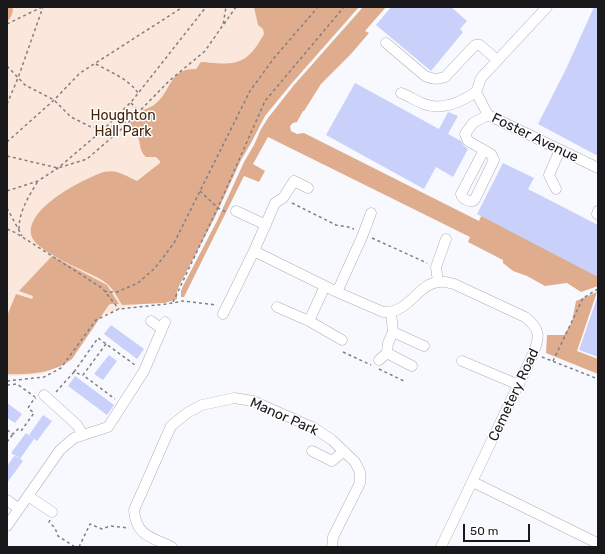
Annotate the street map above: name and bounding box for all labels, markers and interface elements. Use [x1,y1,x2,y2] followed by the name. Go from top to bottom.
[90,108,156,140] park label: Houghton Hall Park
[489,110,581,166] street label: Foster Avenue
[485,346,543,444] street label: Cemetery Road
[247,394,321,440] street label: Manor Park
[465,516,532,542] scale bar
[470,524,498,538] text: 50 m

